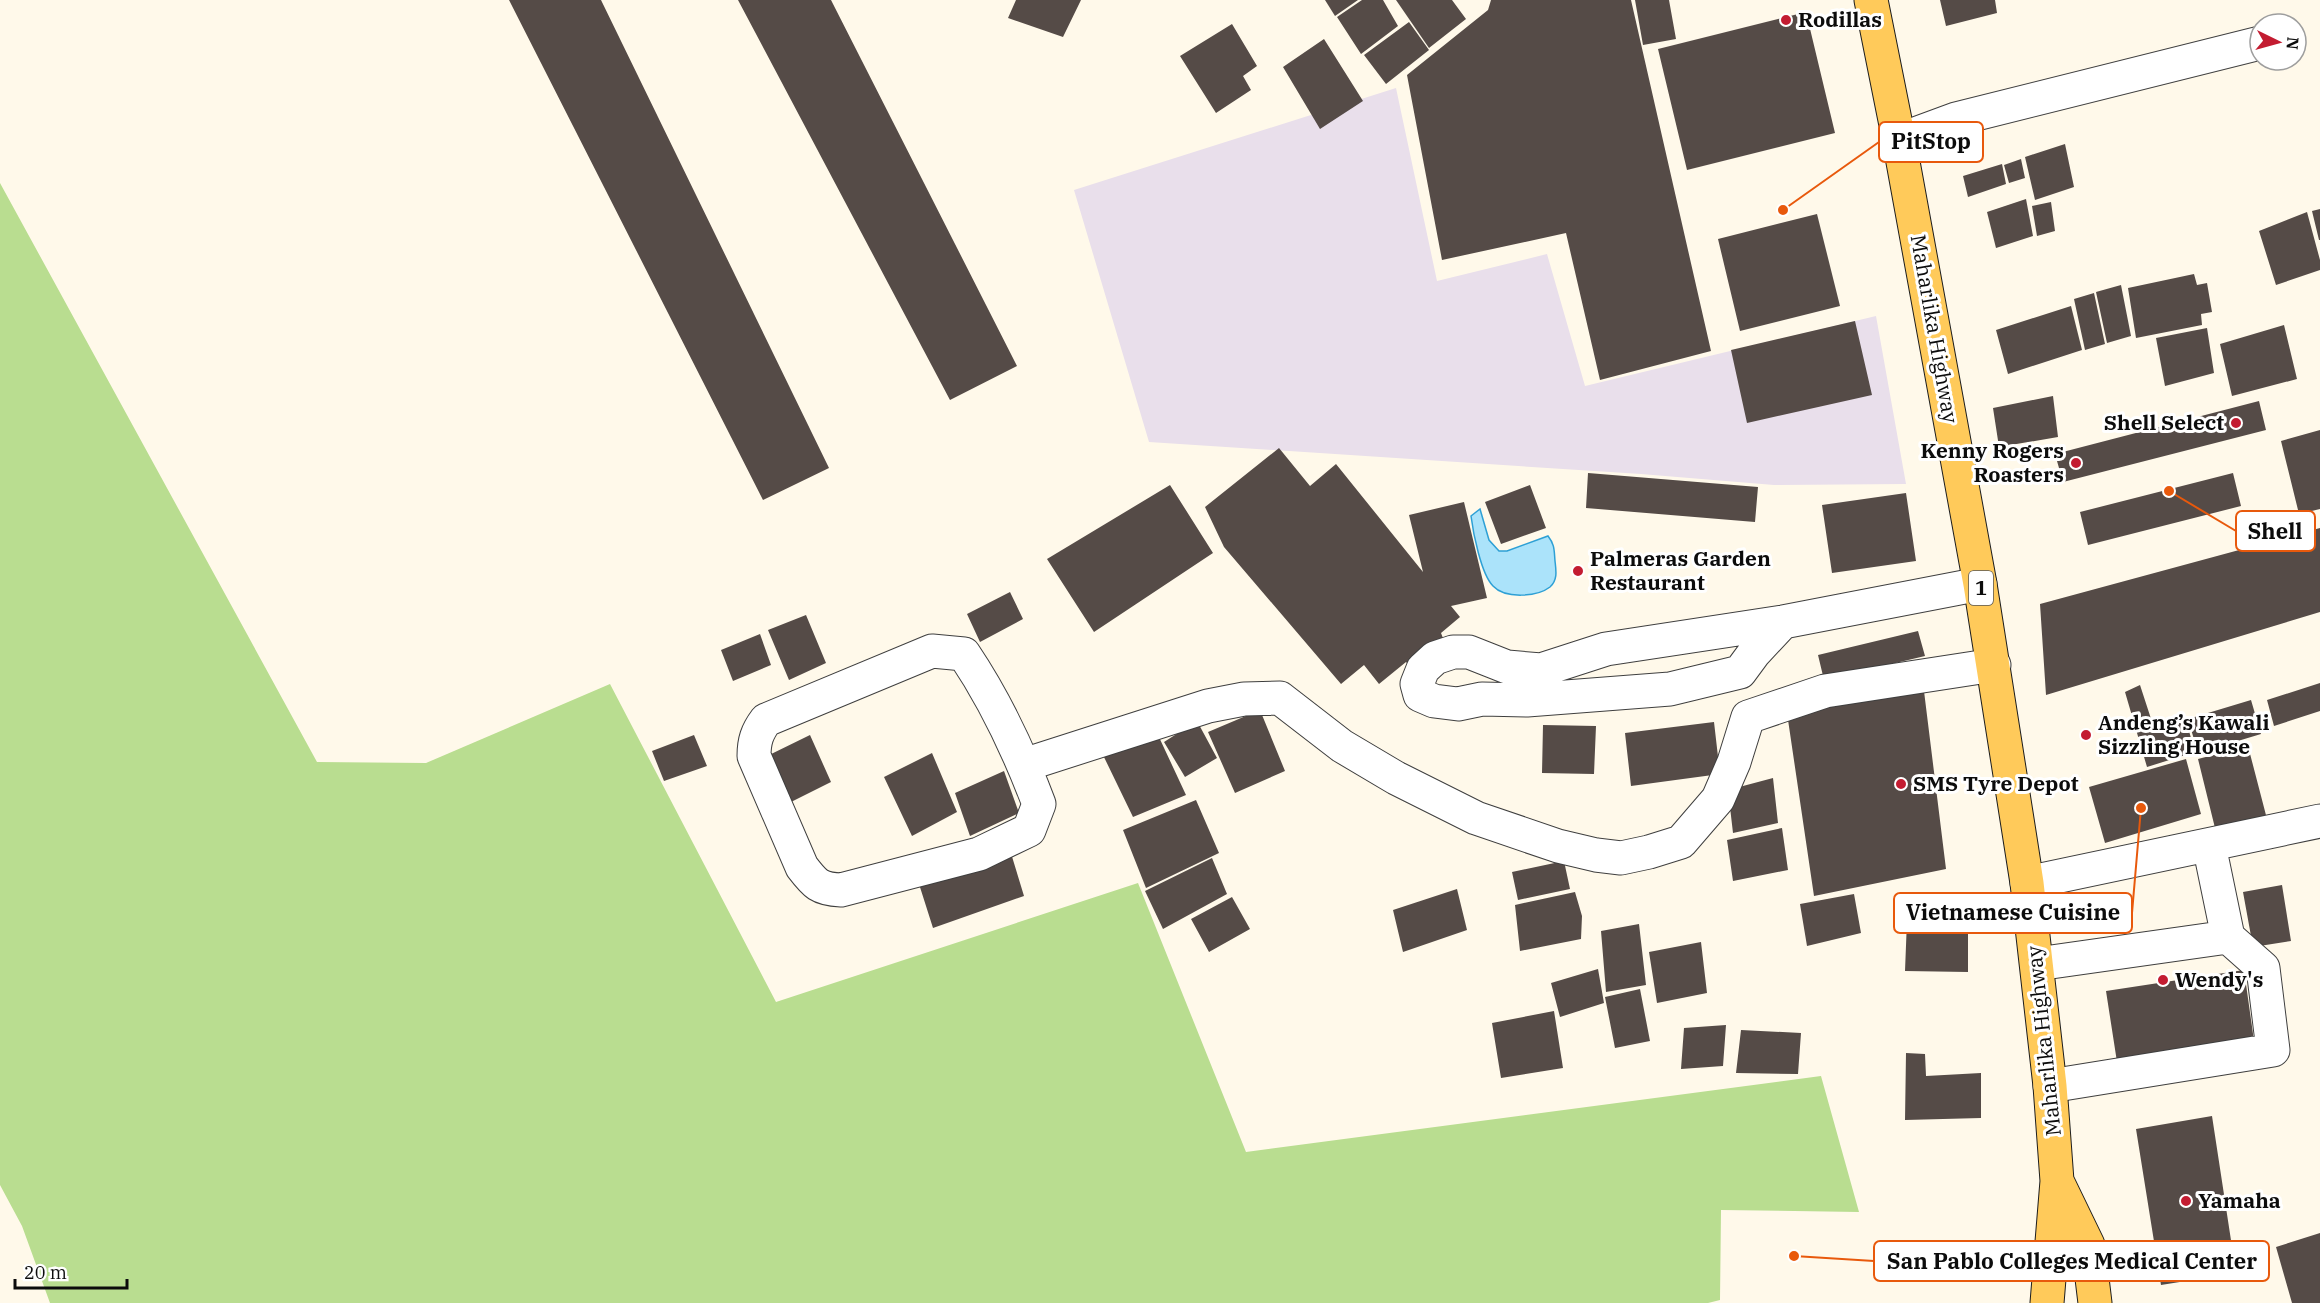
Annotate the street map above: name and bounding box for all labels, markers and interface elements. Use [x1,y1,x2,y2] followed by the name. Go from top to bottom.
[1798,5,1882,33] place label: Rodillas
[2248,12,2308,72] north arrow
[1779,13,1793,27] marker: Rodillas
[2282,36,2303,50] text: N
[1879,122,1983,162] callout: PitStop
[1891,126,1971,155] text: PitStop
[1905,232,1966,426] street label: Maharlika Highway
[2104,408,2224,436] place label: Shell Select
[2229,416,2243,430] marker: Shell Select
[1921,436,2064,488] place label: Kenny Rogers Roasters
[2069,456,2083,470] marker: Kenny Rogers Roasters
[2236,511,2315,551] callout: Shell
[2248,516,2302,545] text: Shell
[1590,544,1771,596] place label: Palmeras Garden Restaurant
[1571,564,1585,578] marker: Palmeras Garden Restaurant
[1969,571,1993,605] road number: 1
[2098,708,2269,760] place label: Andeng’s Kawali Sizzling House
[2079,728,2093,742] marker: Andeng’s Kawali Sizzling House
[1913,769,2079,797] place label: SMS Tyre Depot
[1894,777,1908,791] marker: SMS Tyre Depot
[1894,893,2132,933] callout: Vietnamese Cuisine
[1906,897,2120,926] text: Vietnamese Cuisine
[2019,944,2067,1138] street label: Maharlika Highway
[2175,965,2263,993] place label: Wendy's
[2156,973,2170,987] marker: Wendy's
[2198,1186,2281,1214] place label: Yamaha
[2179,1194,2193,1208] marker: Yamaha
[1874,1241,2269,1281] callout: San Pablo Colleges Medical Center
[1887,1246,2257,1275] text: San Pablo Colleges Medical Center
[15,1252,128,1290] scale bar
[24,1261,67,1284] text: 20 m

